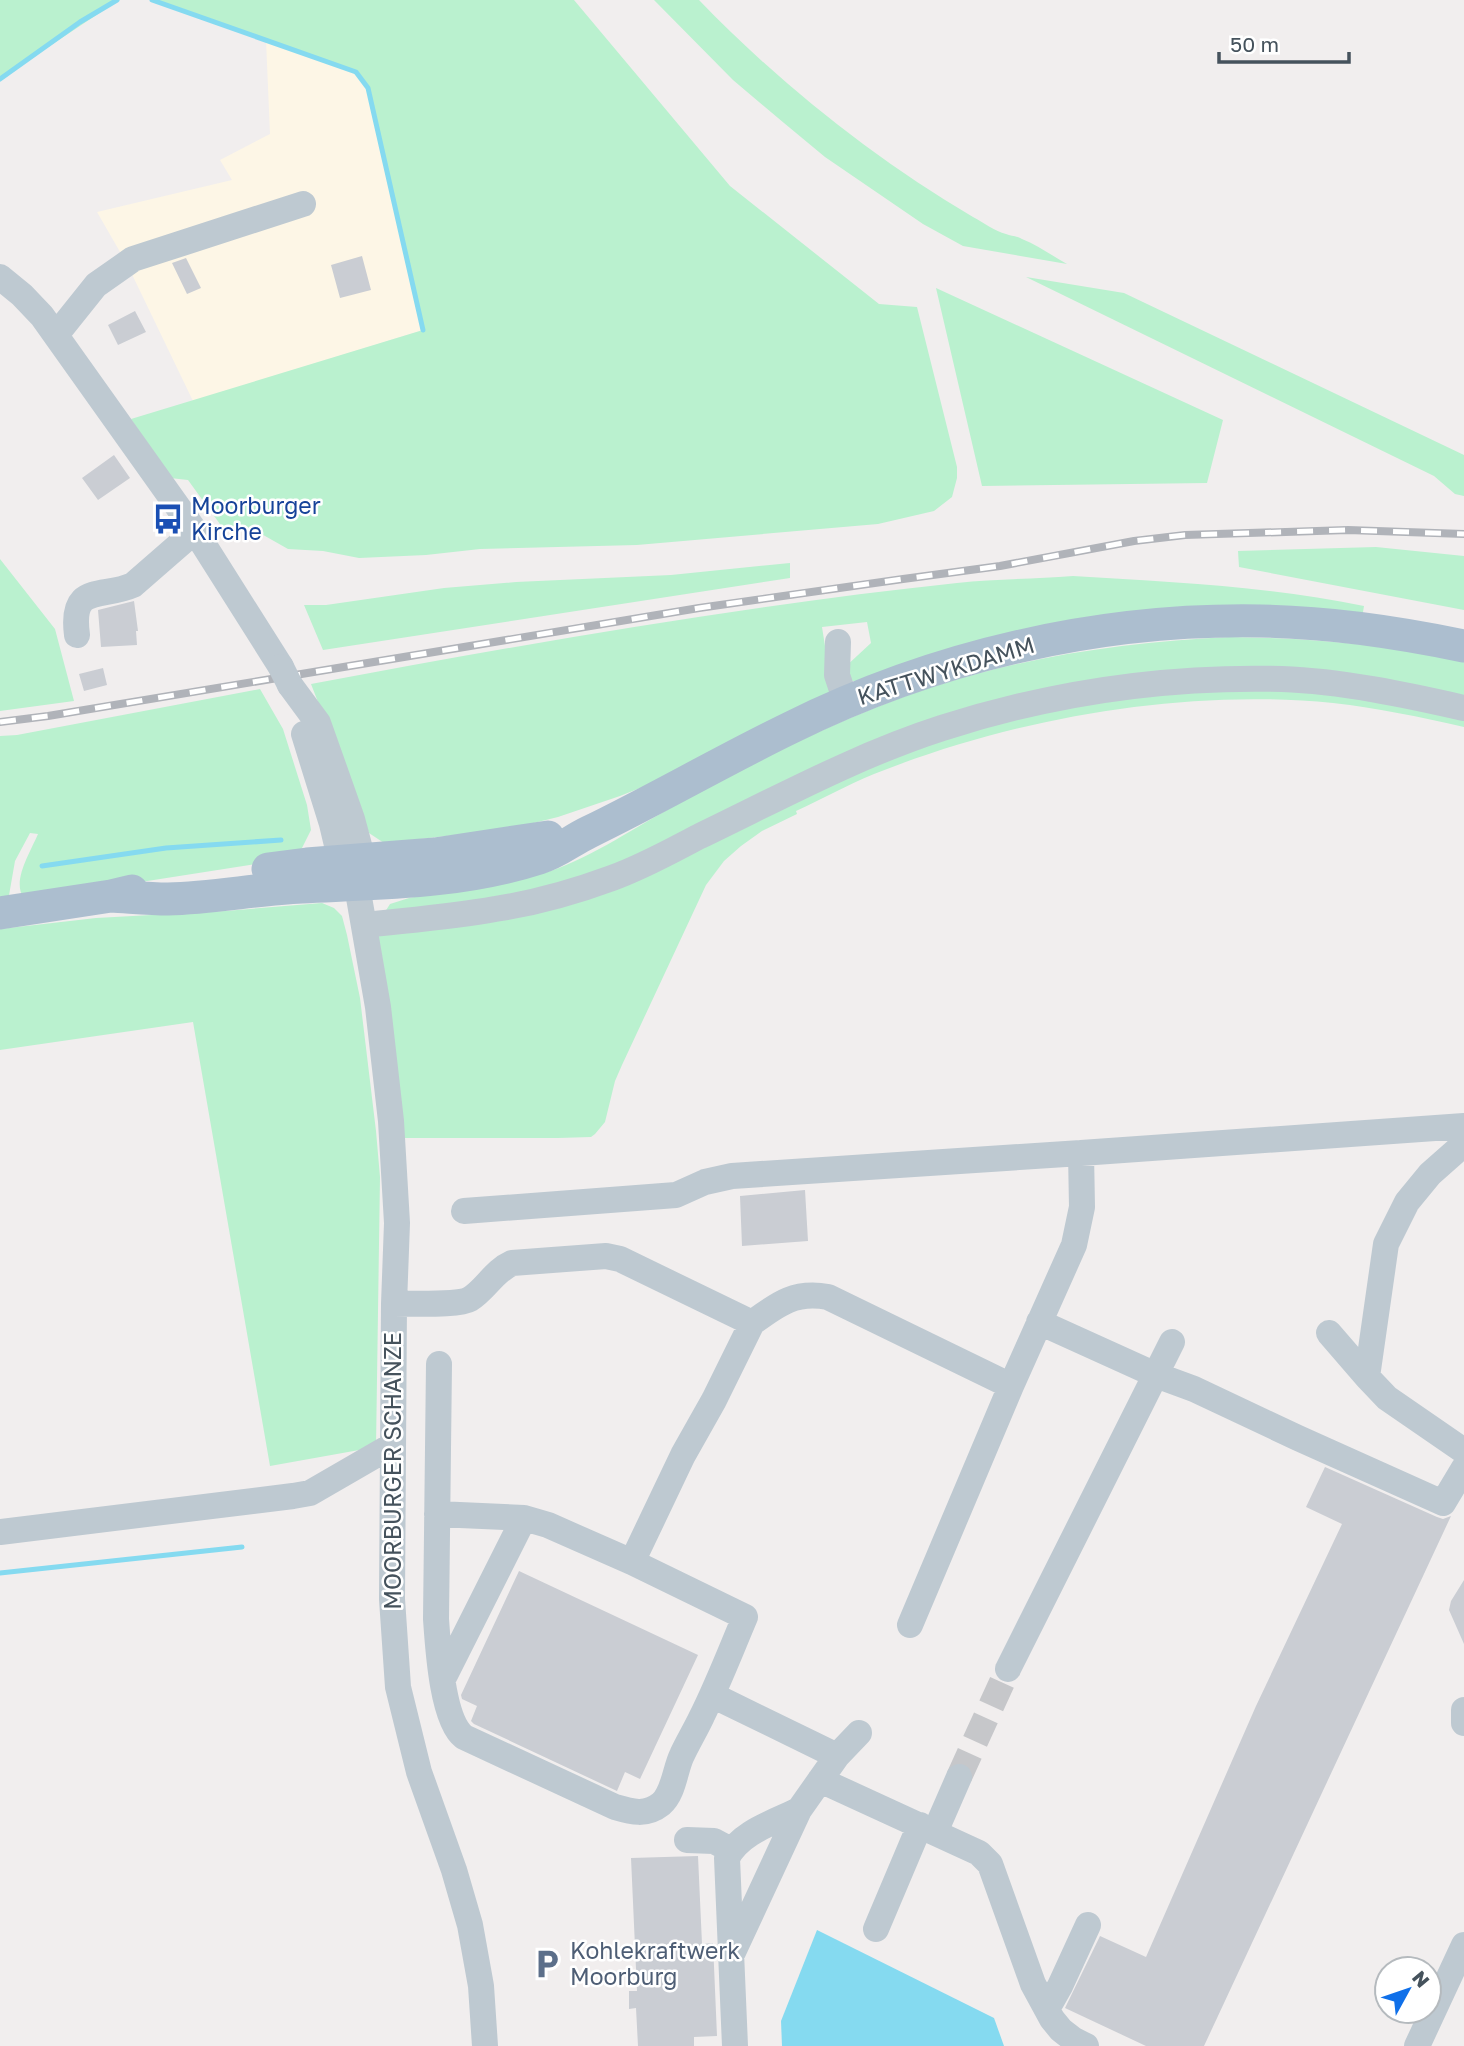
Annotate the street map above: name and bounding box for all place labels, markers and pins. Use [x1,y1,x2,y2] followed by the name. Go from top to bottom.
[191,491,321,545] place label: Moorburger Kirche
[151,502,185,536] bus stop icon: Moorburger Kirche
[570,1936,740,1990] place label: Kohlekraftwerk Moorburg
[530,1947,564,1981] parking icon: Kohlekraftwerk Moorburg

